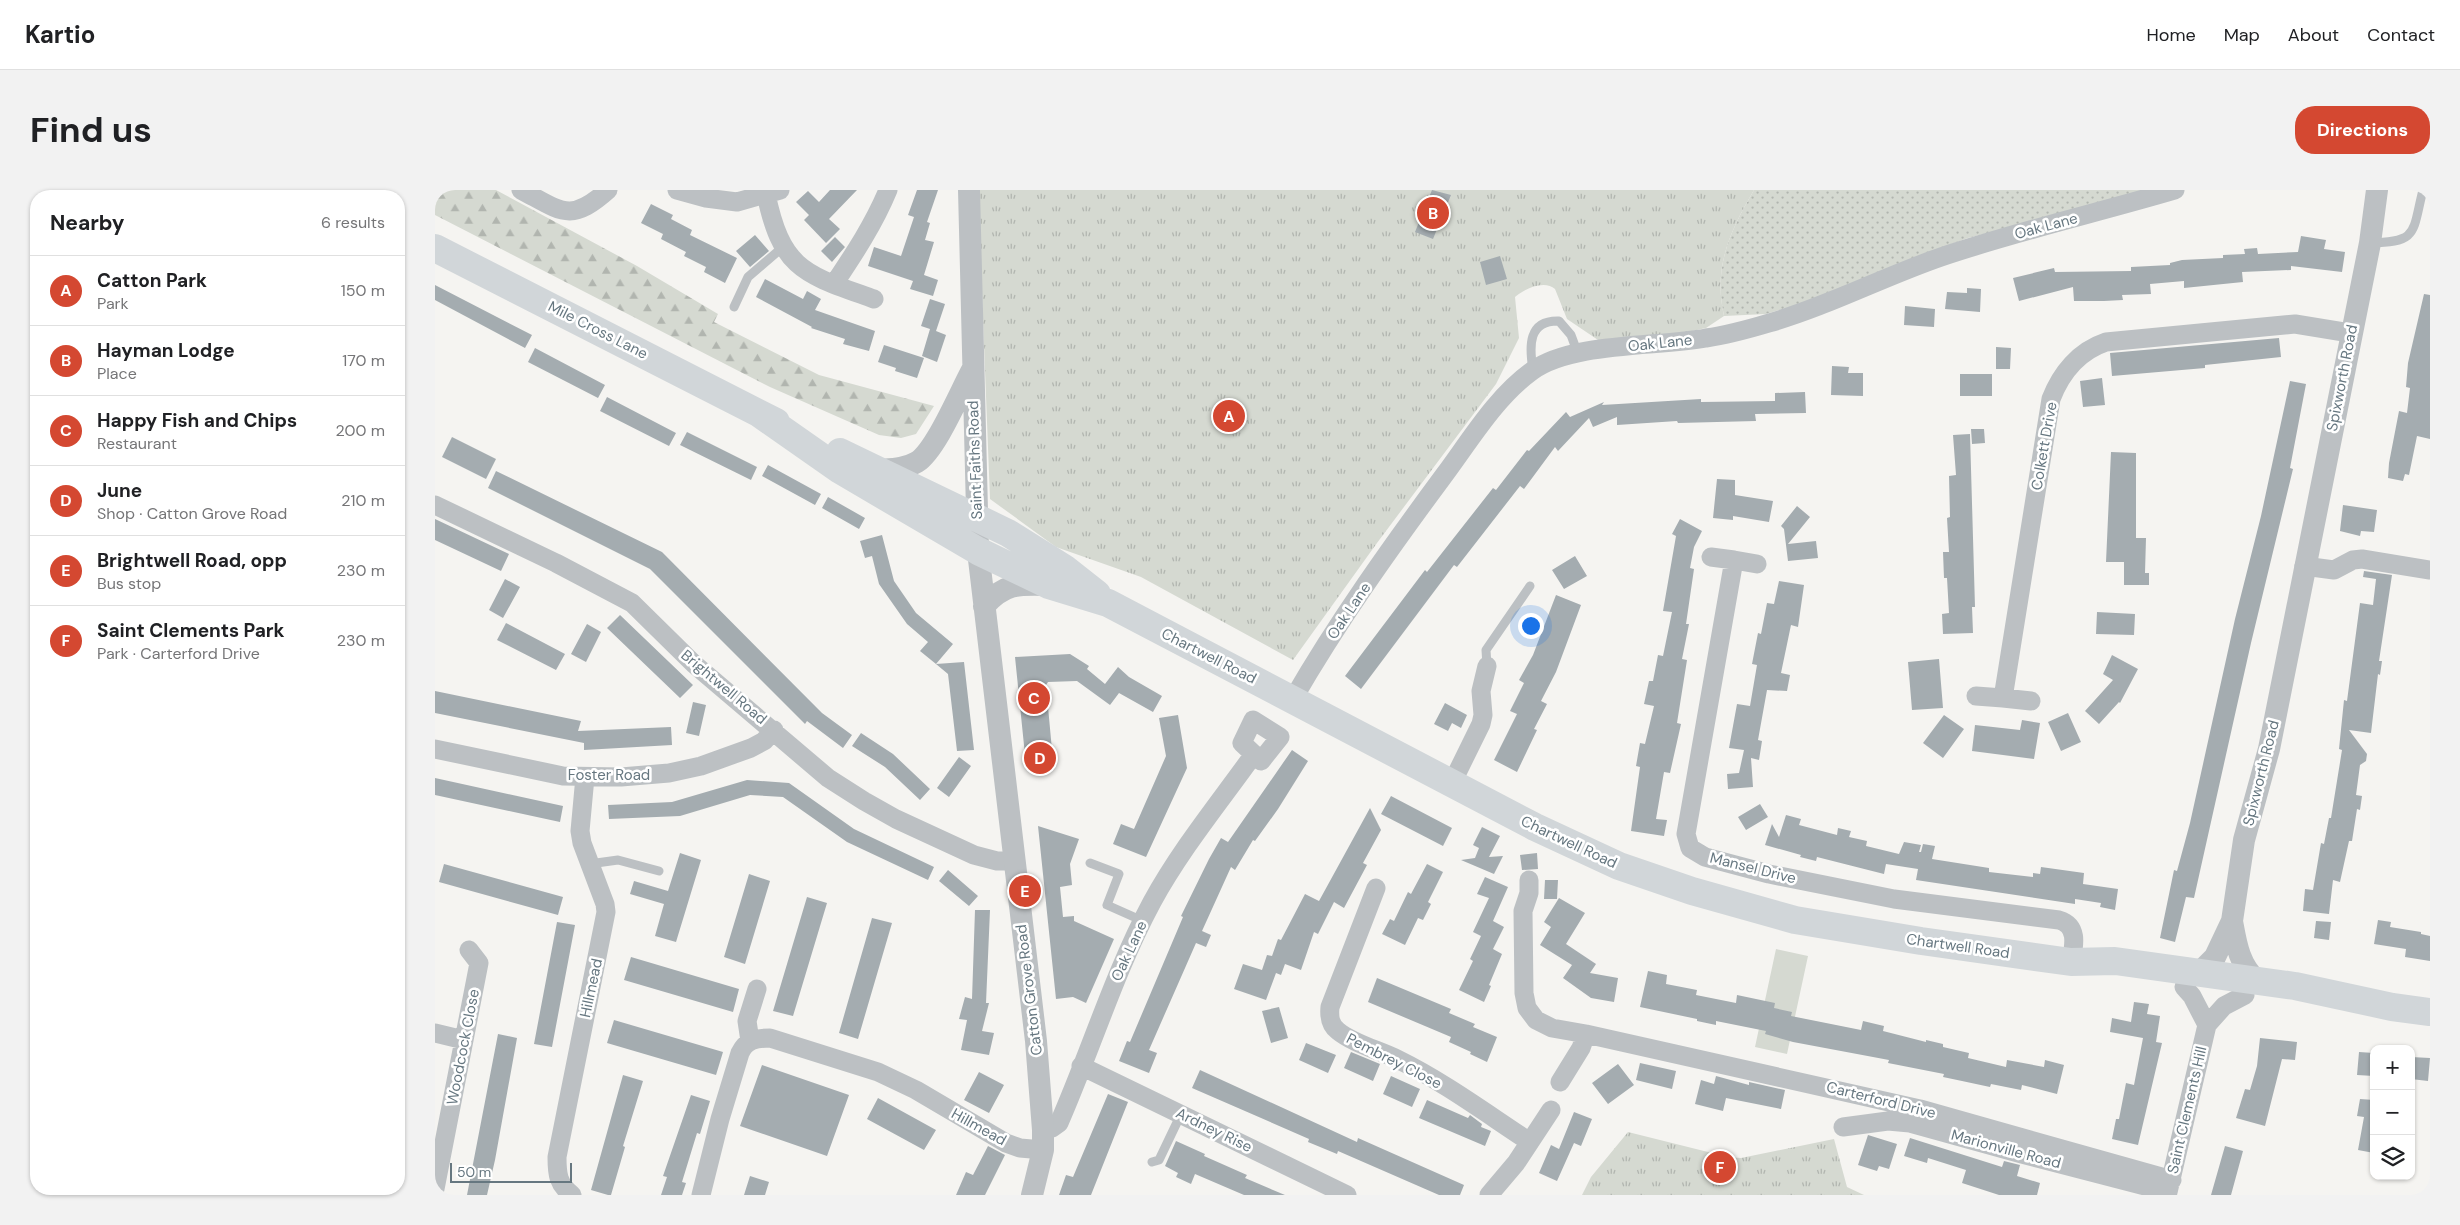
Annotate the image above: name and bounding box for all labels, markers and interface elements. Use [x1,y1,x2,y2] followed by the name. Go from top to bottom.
[25,19,95,50] text: Kartio
[2146,23,2196,47] text: Home
[2224,23,2260,47] text: Map
[2288,23,2339,47] text: About
[2367,23,2435,47] text: Contact
[2295,106,2430,154] button: Directions
[30,107,152,153] text: Find us
[1417,194,1449,232] pin: B
[2012,208,2080,244] street label: Oak Lane
[50,209,124,237] text: Nearby
[321,212,385,233] text: 6 results
[97,268,207,293] text: Catton Park
[60,280,72,301] text: A
[341,280,385,301] text: 150 m
[97,293,129,314] text: Park
[545,296,651,364] street label: Mile Cross Lane
[2322,323,2362,433] street label: Spixworth Road
[1627,330,1693,356] street label: Oak Lane
[97,338,235,363] text: Hayman Lodge
[61,350,71,371] text: B
[342,350,385,371] text: 170 m
[97,363,137,384] text: Place
[1213,397,1245,435] pin: A
[963,400,987,520] street label: Saint Faiths Road
[2026,400,2062,492] street label: Colkett Drive
[97,408,297,433] text: Happy Fish and Chips
[60,420,72,441] text: C
[336,420,385,441] text: 200 m
[97,433,177,454] text: Restaurant
[97,478,142,503] text: June
[60,490,72,511] text: D
[341,490,385,511] text: 210 m
[97,503,287,524] text: Shop · Catton Grove Road
[97,548,287,573] text: Brightwell Road, opp
[61,560,71,581] text: E
[337,560,385,581] text: 230 m
[97,573,161,594] text: Bus stop
[1323,579,1375,643] street label: Oak Lane
[1518,613,1544,639] your location
[97,618,285,643] text: Saint Clements Park
[1158,623,1260,689] street label: Chartwell Road
[62,630,70,651] text: F
[337,630,385,651] text: 230 m
[97,643,260,664] text: Park · Carterford Drive
[677,645,771,729] street label: Brightwell Road
[1018,679,1050,717] pin: C
[2238,718,2284,828] street label: Spixworth Road
[1024,739,1056,777] pin: D
[568,765,650,785] street label: Foster Road
[1518,811,1620,873] street label: Chartwell Road
[1708,848,1798,888] street label: Mansel Drive
[1009,872,1041,910] pin: E
[1106,918,1152,984] street label: Oak Lane
[1011,923,1047,1057] street label: Catton Grove Road
[1905,929,2011,963] street label: Chartwell Road
[575,957,607,1019] street label: Hillmead
[442,987,484,1107] street label: Woodcock Close
[1343,1028,1445,1094] street label: Pembrey Close
[2163,1044,2211,1176] street label: Saint Clements Hill
[2370,1045,2415,1180] map controls
[2370,1045,2415,1090] button: +
[1824,1077,1938,1123] street label: Carterford Drive
[2370,1090,2415,1135] button: −
[1173,1103,1255,1157] street label: Ardney Rise
[948,1104,1010,1150] street label: Hillmead
[1949,1125,2063,1173] street label: Marionville Road
[2370,1135,2415,1180] button: layers
[1704,1148,1736,1186] pin: F
[450,1160,573,1183] scale bar
[457,1163,491,1181] text: 50 m

